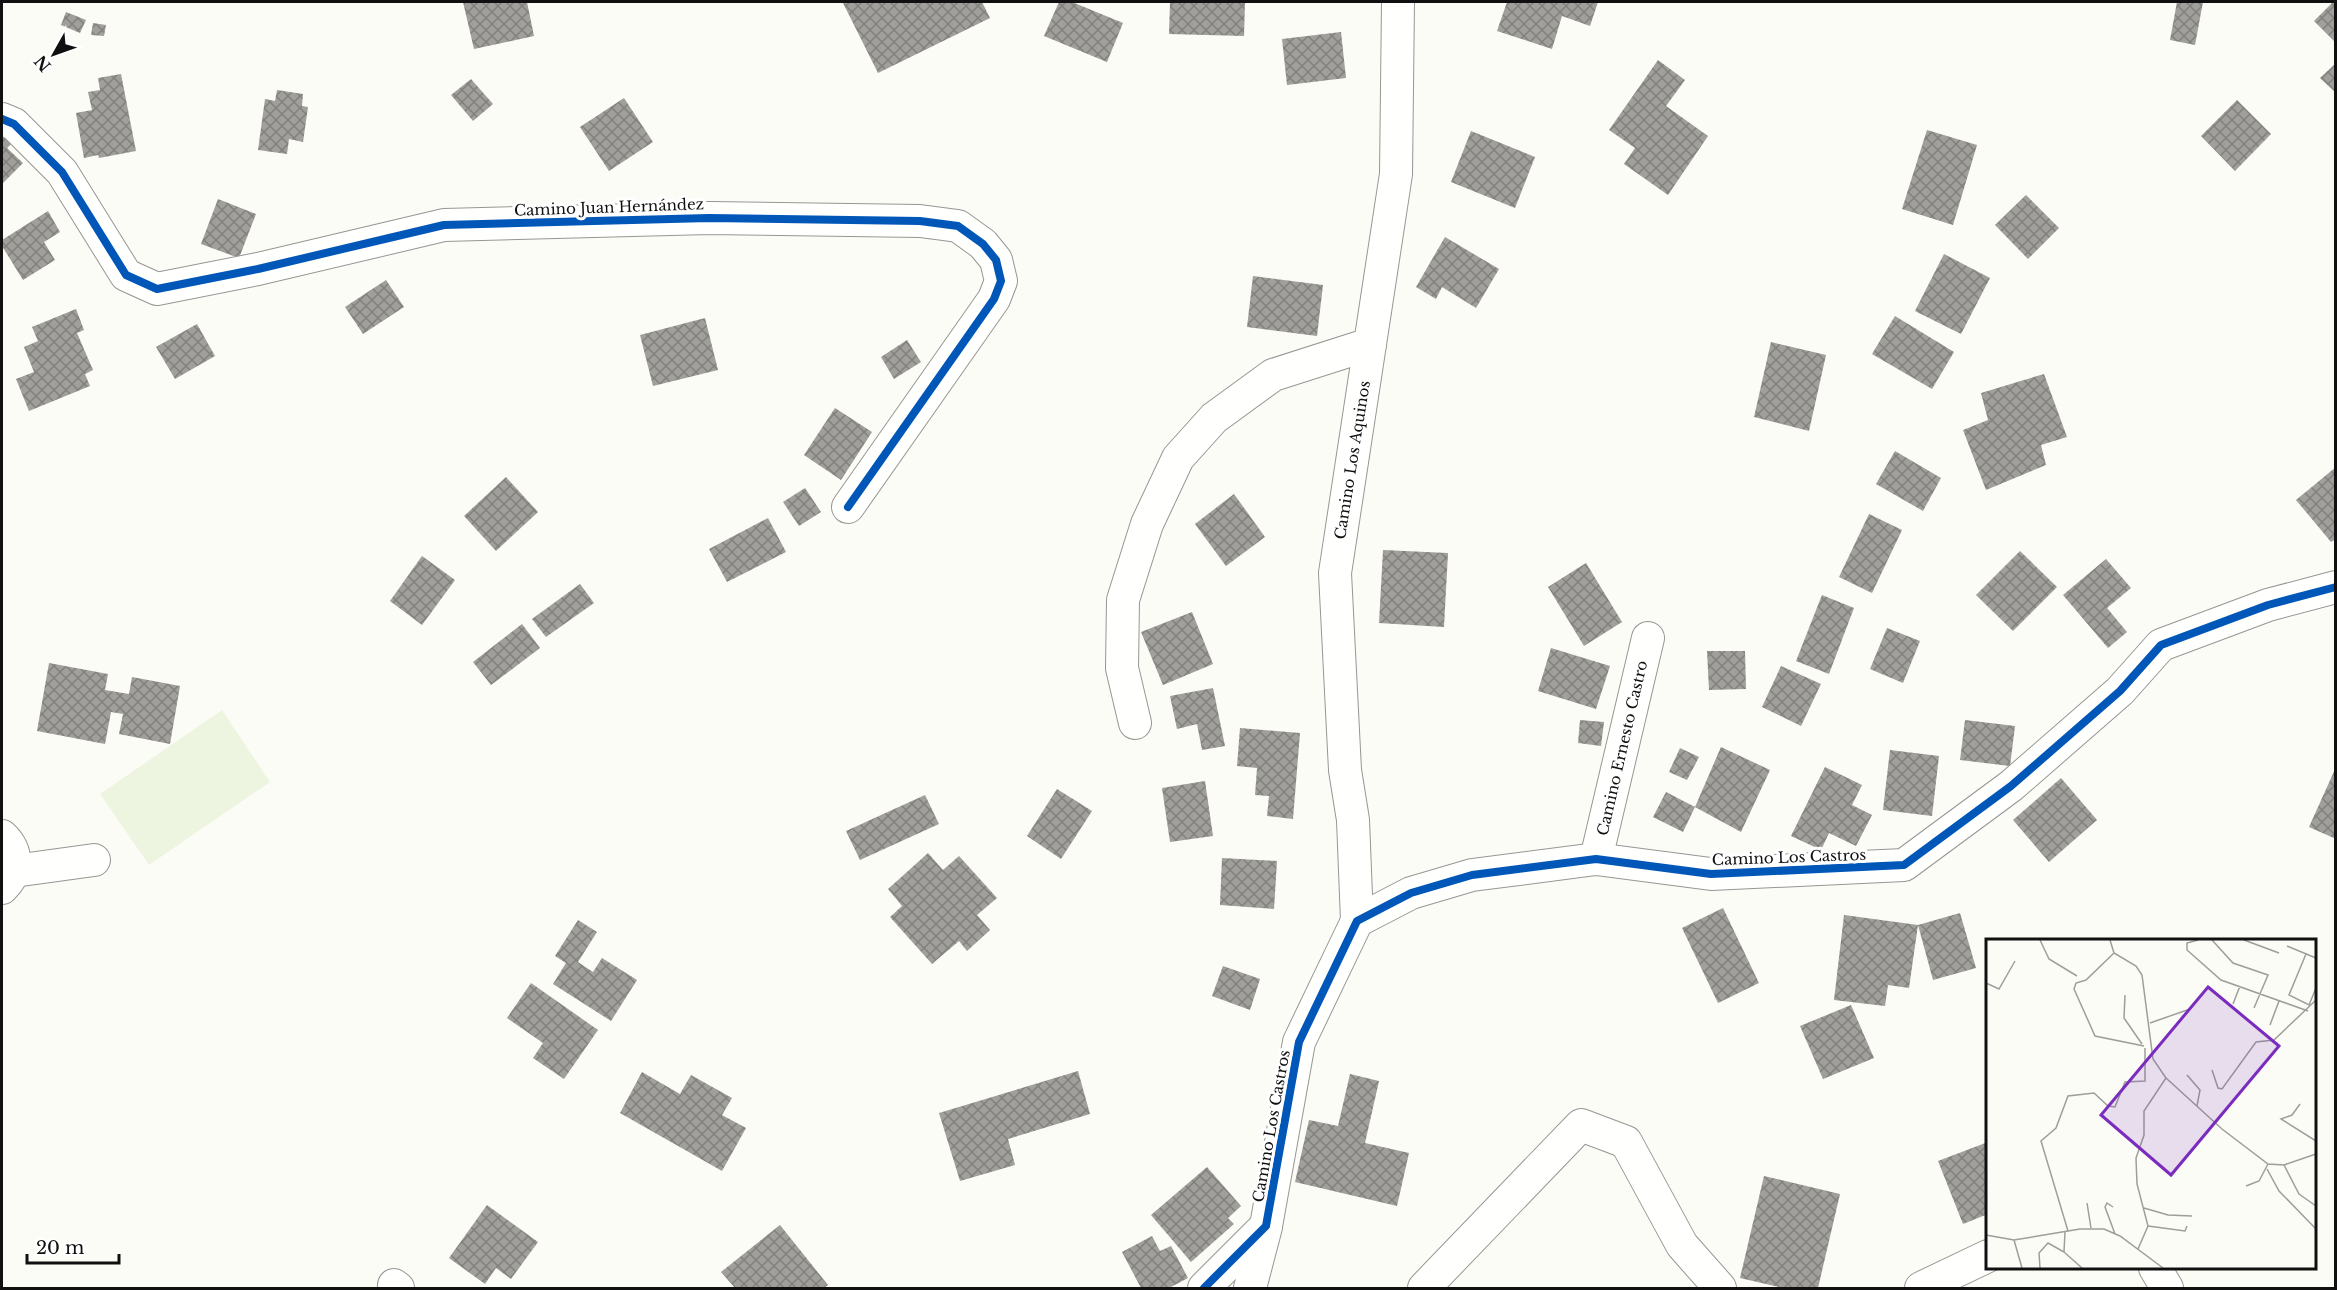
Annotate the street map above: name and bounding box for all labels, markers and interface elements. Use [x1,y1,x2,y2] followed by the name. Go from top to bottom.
[24,24,84,84] north arrow
[30,51,55,76] text: N
[514,194,704,220] street label: Camino Juan Hernández
[1330,379,1374,541] street label: Camino Los Aquinos
[1593,658,1651,837] street label: Camino Ernesto Castro
[1712,845,1867,869] street label: Camino Los Castros
[1986,939,2316,1269] inset map
[1248,1048,1294,1204] street label: Camino Los Castros
[27,1227,118,1265] scale bar
[36,1237,84,1259] text: 20 m

